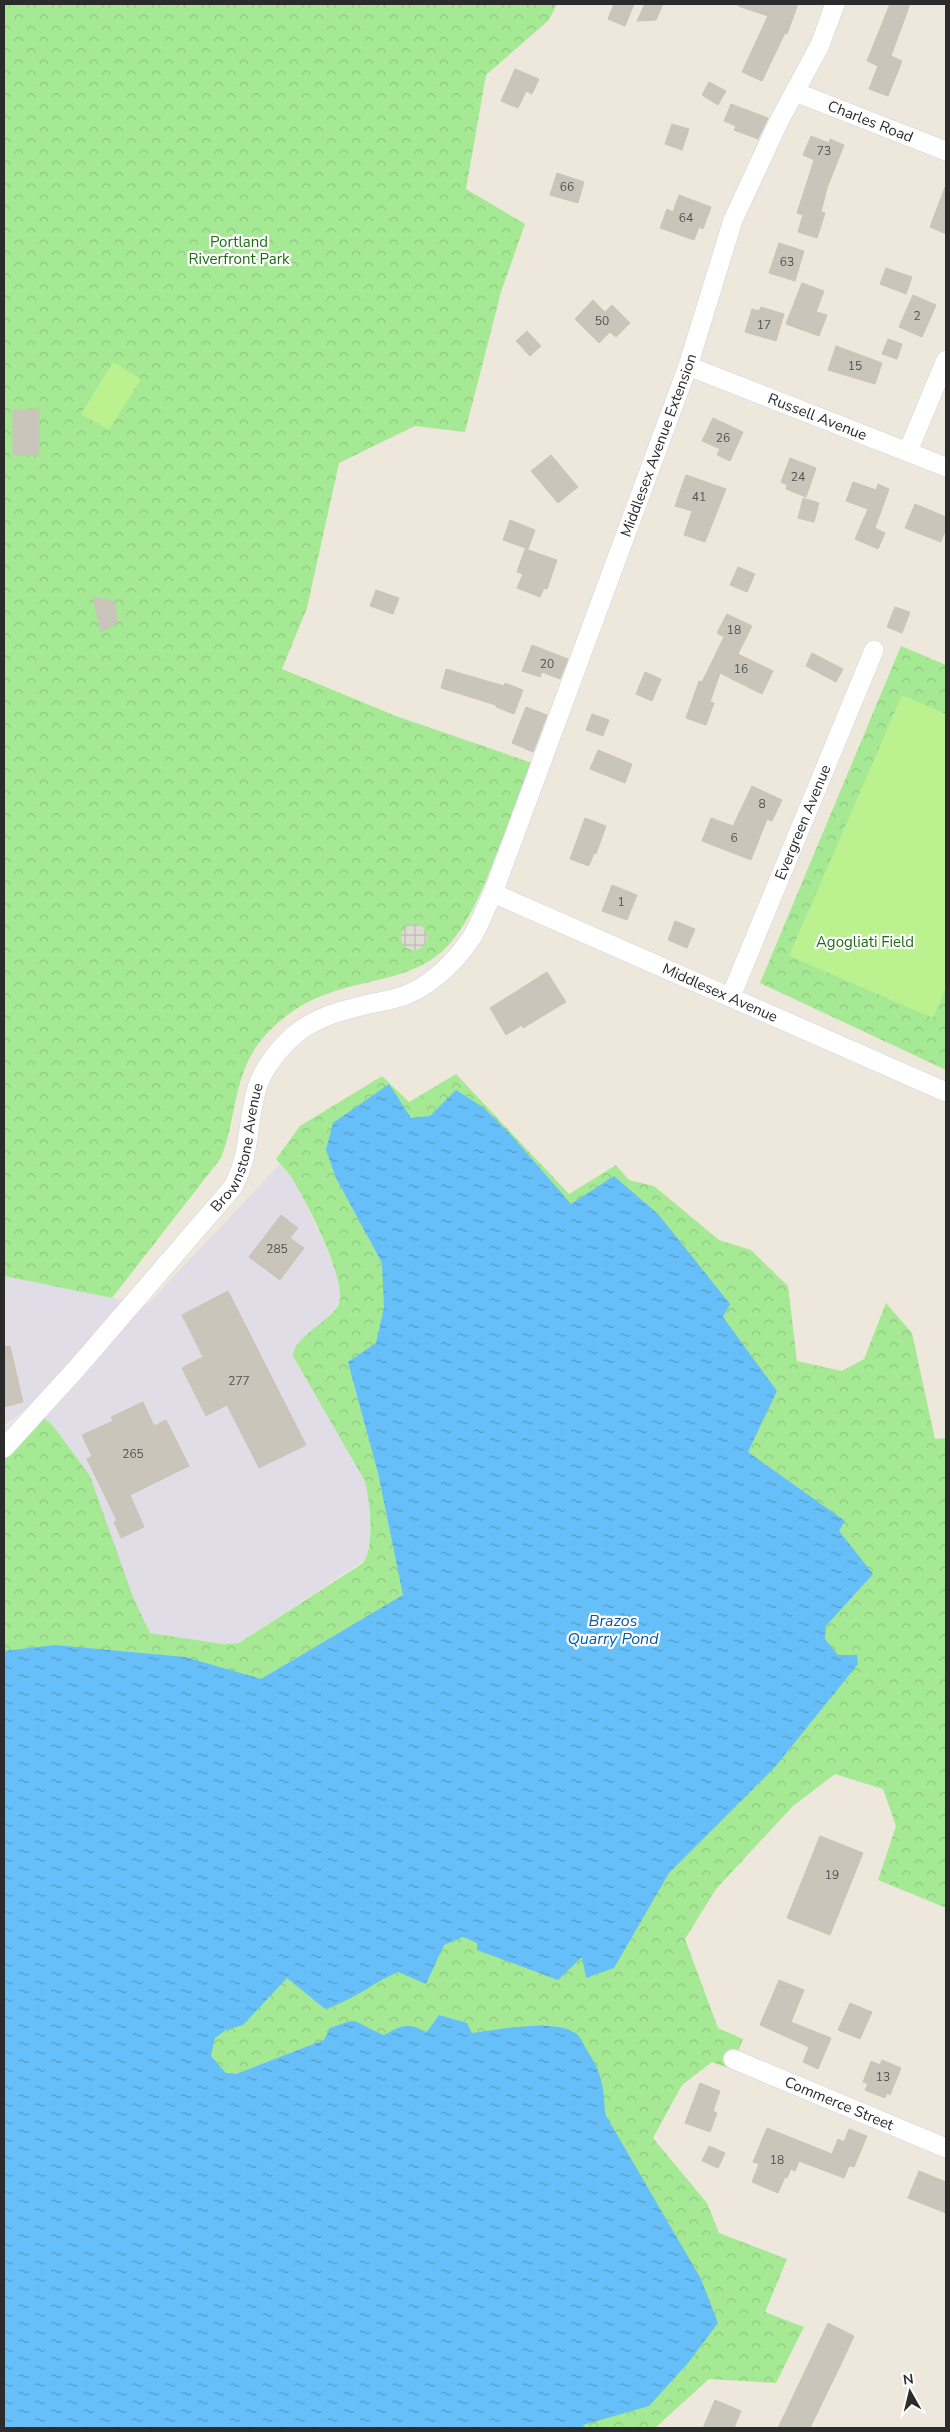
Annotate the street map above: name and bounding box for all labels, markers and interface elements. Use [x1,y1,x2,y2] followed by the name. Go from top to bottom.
[825,96,916,147] street label: Charles Road
[817,143,831,159] house number: 73
[560,179,574,195] house number: 66
[679,210,693,226] house number: 64
[188,232,290,269] park label: Portland Riverfront Park
[780,254,794,270] house number: 63
[913,308,921,324] house number: 2
[595,313,609,329] house number: 50
[757,317,771,333] house number: 17
[616,351,701,540] street label: Middlesex Avenue Extension
[848,358,862,374] house number: 15
[765,388,870,445] street label: Russell Avenue
[716,430,730,446] house number: 26
[791,469,805,485] house number: 24
[692,489,706,505] house number: 41
[727,622,741,638] house number: 18
[540,656,554,672] house number: 20
[734,661,748,677] house number: 16
[770,762,836,883] street label: Evergreen Avenue
[758,796,766,812] house number: 8
[730,830,738,846] house number: 6
[617,894,625,910] house number: 1
[816,932,914,952] park label: Agogliati Field
[659,959,781,1027] street label: Middlesex Avenue
[206,1080,268,1216] street label: Brownstone Avenue
[266,1241,288,1257] house number: 285
[228,1373,250,1389] house number: 277
[122,1446,144,1462] house number: 265
[567,1610,659,1650] water label: Brazos Quarry Pond
[825,1867,839,1883] house number: 19
[876,2069,890,2085] house number: 13
[782,2072,897,2135] street label: Commerce Street
[770,2152,784,2168] house number: 18
[885,2367,935,2417] north arrow
[902,2369,915,2390] text: N

